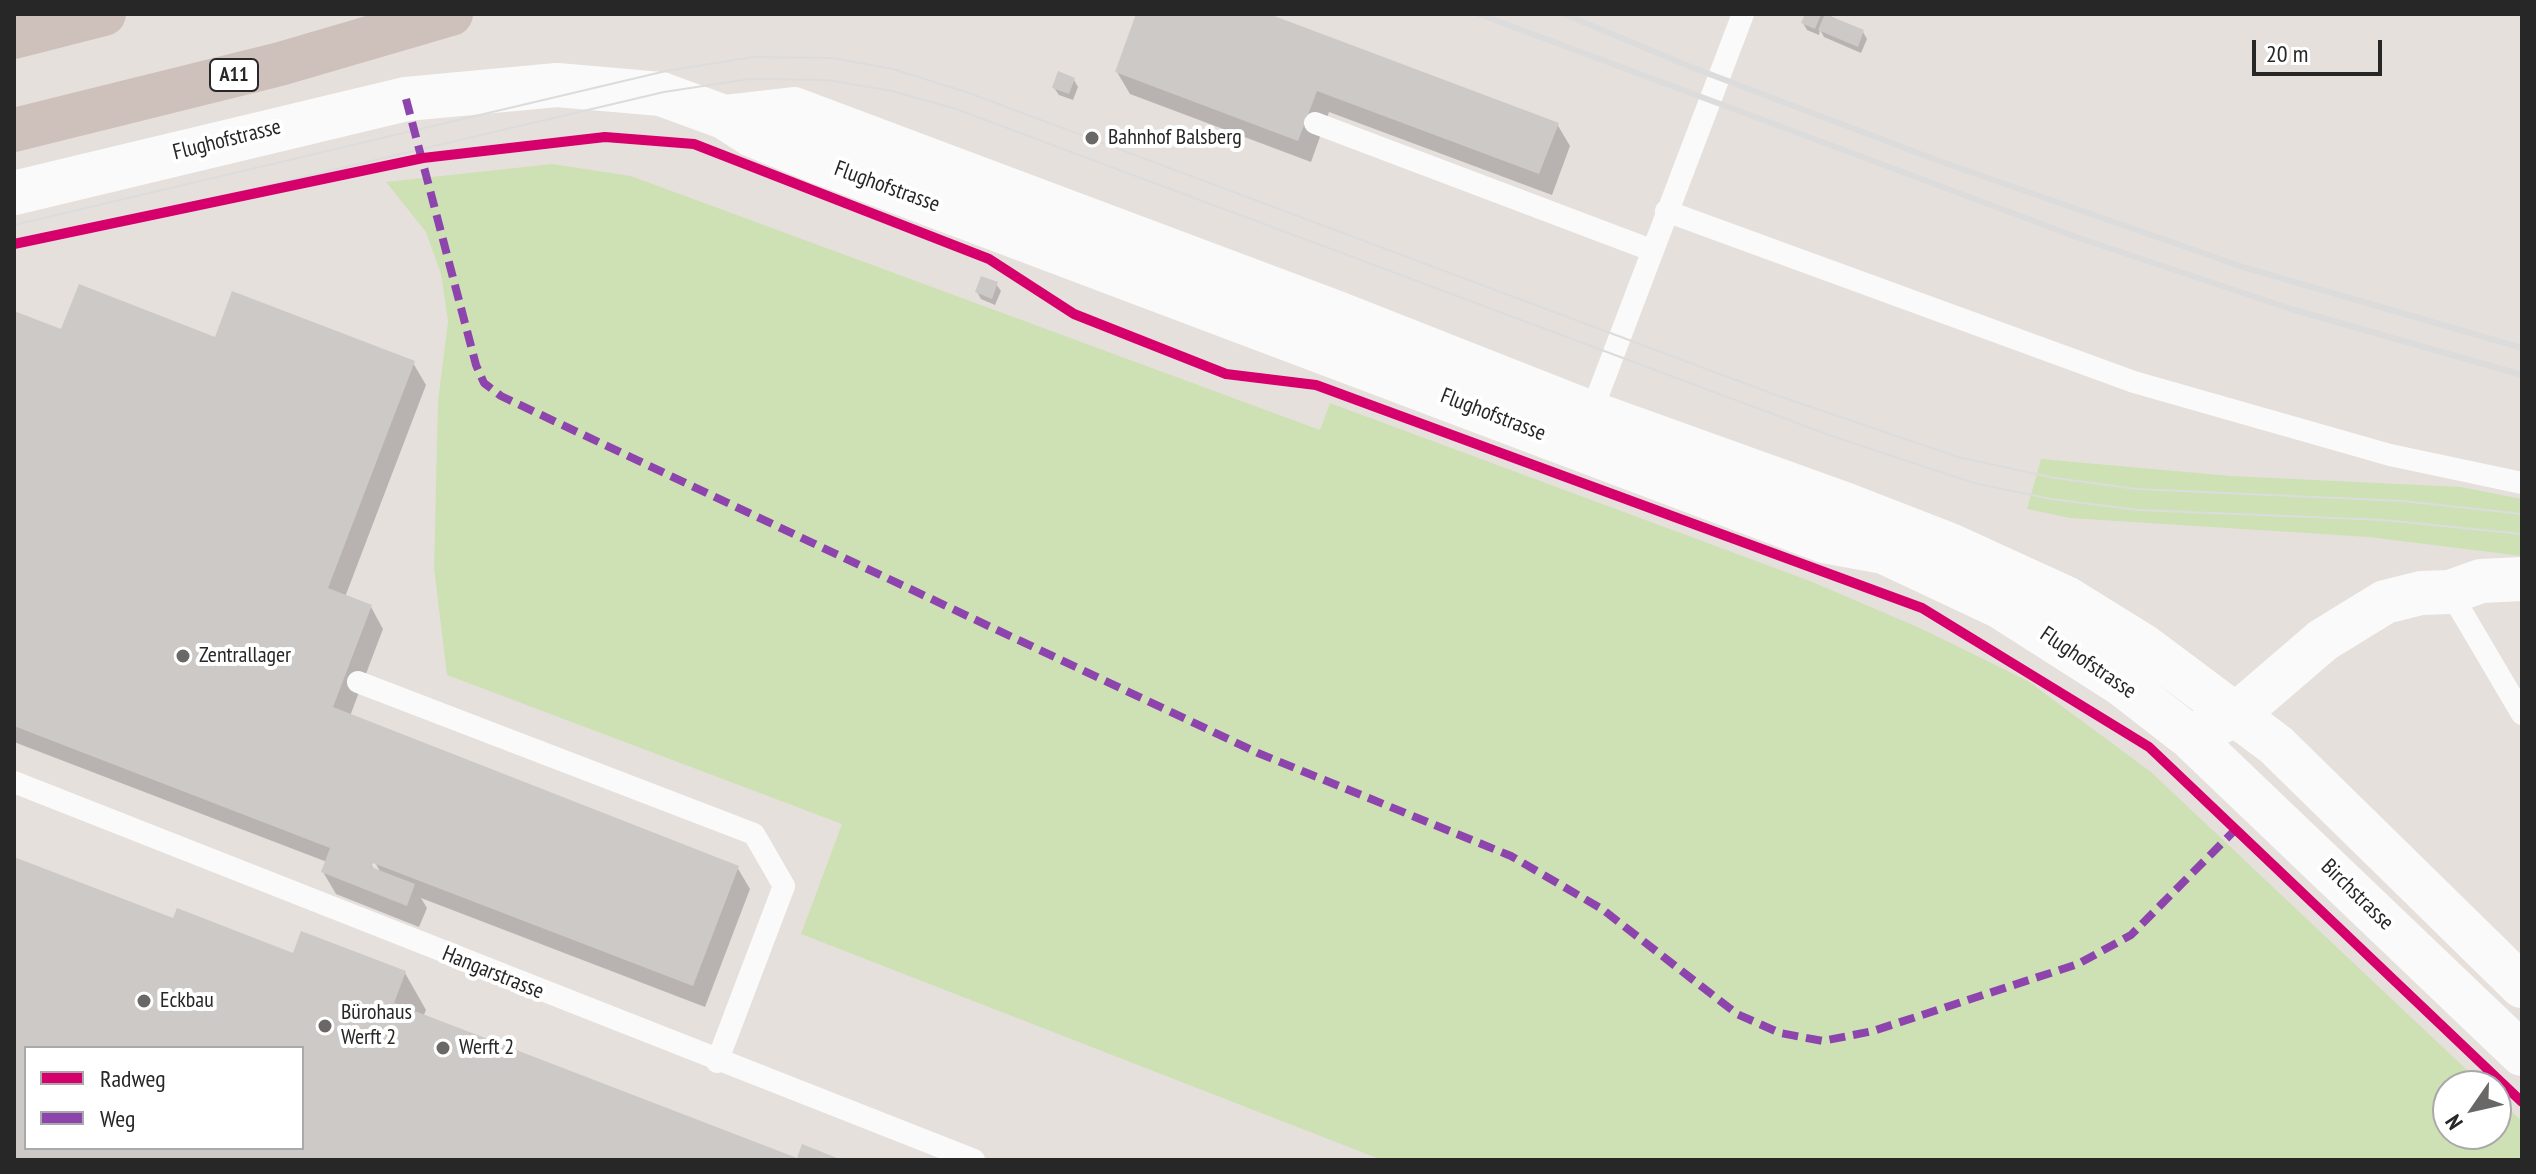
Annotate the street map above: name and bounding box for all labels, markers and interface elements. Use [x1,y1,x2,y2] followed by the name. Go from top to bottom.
[2256,24,2386,74] scale bar
[2266,38,2308,69] text: 20 m
[210,59,258,91] road number: A11
[170,114,284,166] street label: Flughofstrasse
[1108,125,1242,151] place label: Bahnhof Balsberg
[1083,129,1101,147] marker: Bahnhof Balsberg
[831,156,943,218] street label: Flughofstrasse
[1437,383,1549,447] street label: Flughofstrasse
[2035,621,2141,705] street label: Flughofstrasse
[199,643,291,669] place label: Zentrallager
[174,647,192,665] marker: Zentrallager
[2315,854,2399,936] street label: Birchstrasse
[439,941,547,1005] street label: Hangarstrasse
[160,988,214,1014] place label: Eckbau
[135,992,153,1010] marker: Eckbau
[341,1000,412,1052] place label: Bürohaus Werft 2
[316,1017,334,1035] marker: Bürohaus Werft 2
[459,1035,514,1061] place label: Werft 2
[434,1039,452,1057] marker: Werft 2
[24,1046,304,1150] legend
[100,1063,166,1094] text: Radweg
[2432,1070,2512,1150] north arrow
[100,1103,135,1134] text: Weg
[2439,1110,2469,1135] text: N

